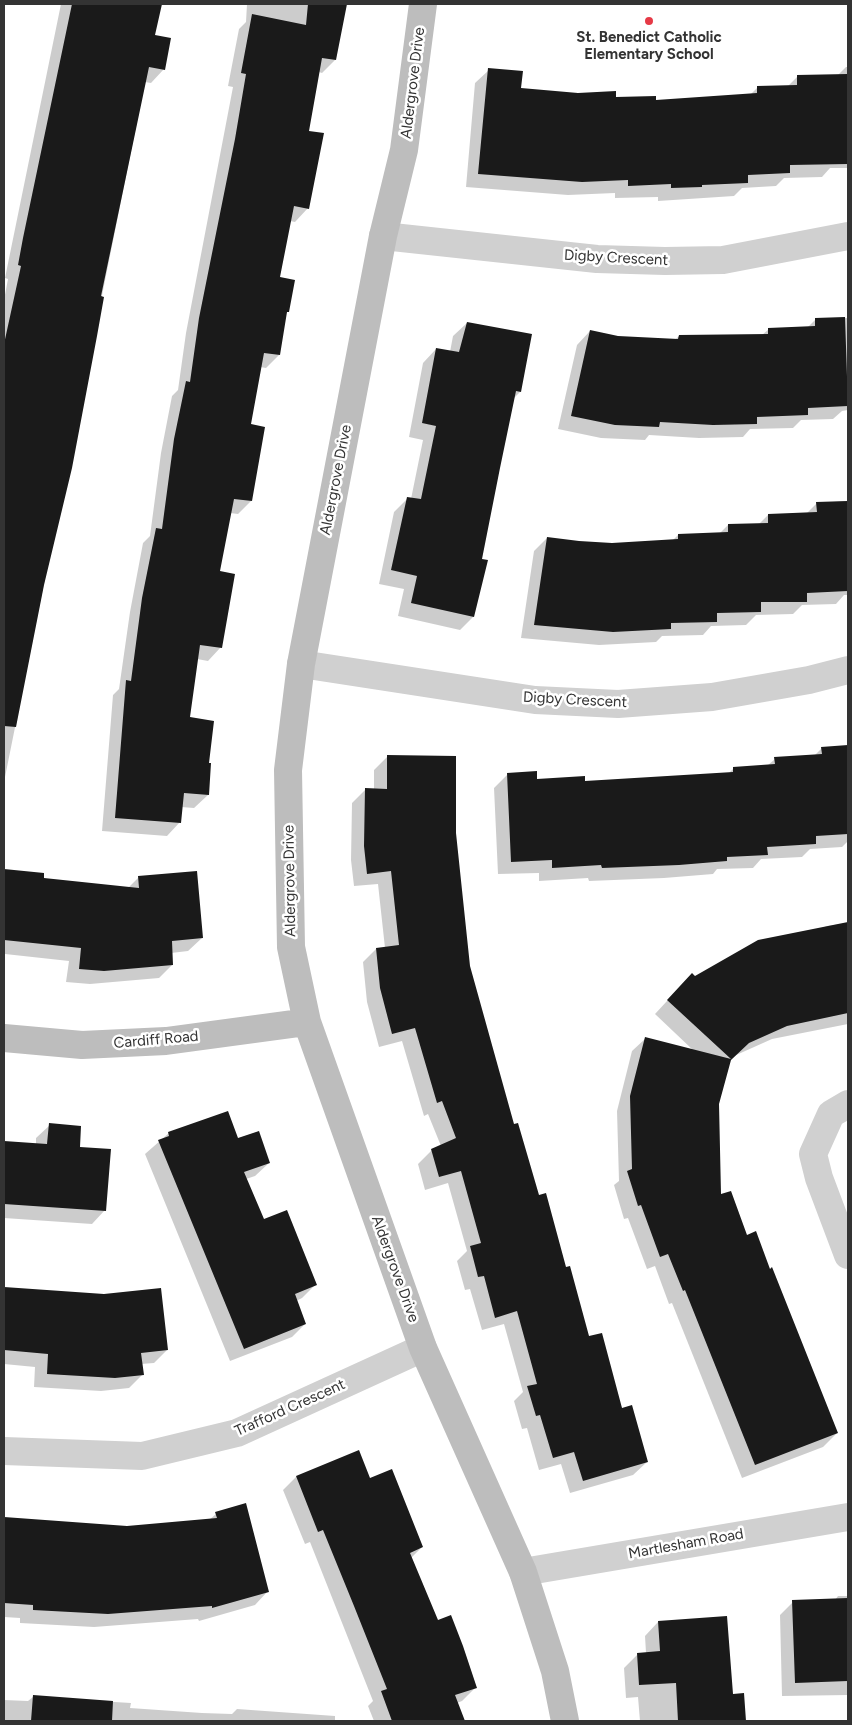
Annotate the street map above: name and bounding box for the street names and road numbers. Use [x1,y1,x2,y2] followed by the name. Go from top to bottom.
[397,26,429,140] street label: Aldergrove Drive
[564,246,668,270] street label: Digby Crescent
[316,423,356,537] street label: Aldergrove Drive
[523,688,627,712] street label: Digby Crescent
[280,825,300,937] street label: Aldergrove Drive
[113,1027,199,1053] street label: Cardiff Road
[367,1213,423,1325] street label: Aldergrove Drive
[232,1376,348,1440] street label: Trafford Crescent
[627,1525,745,1563] street label: Martlesham Road

